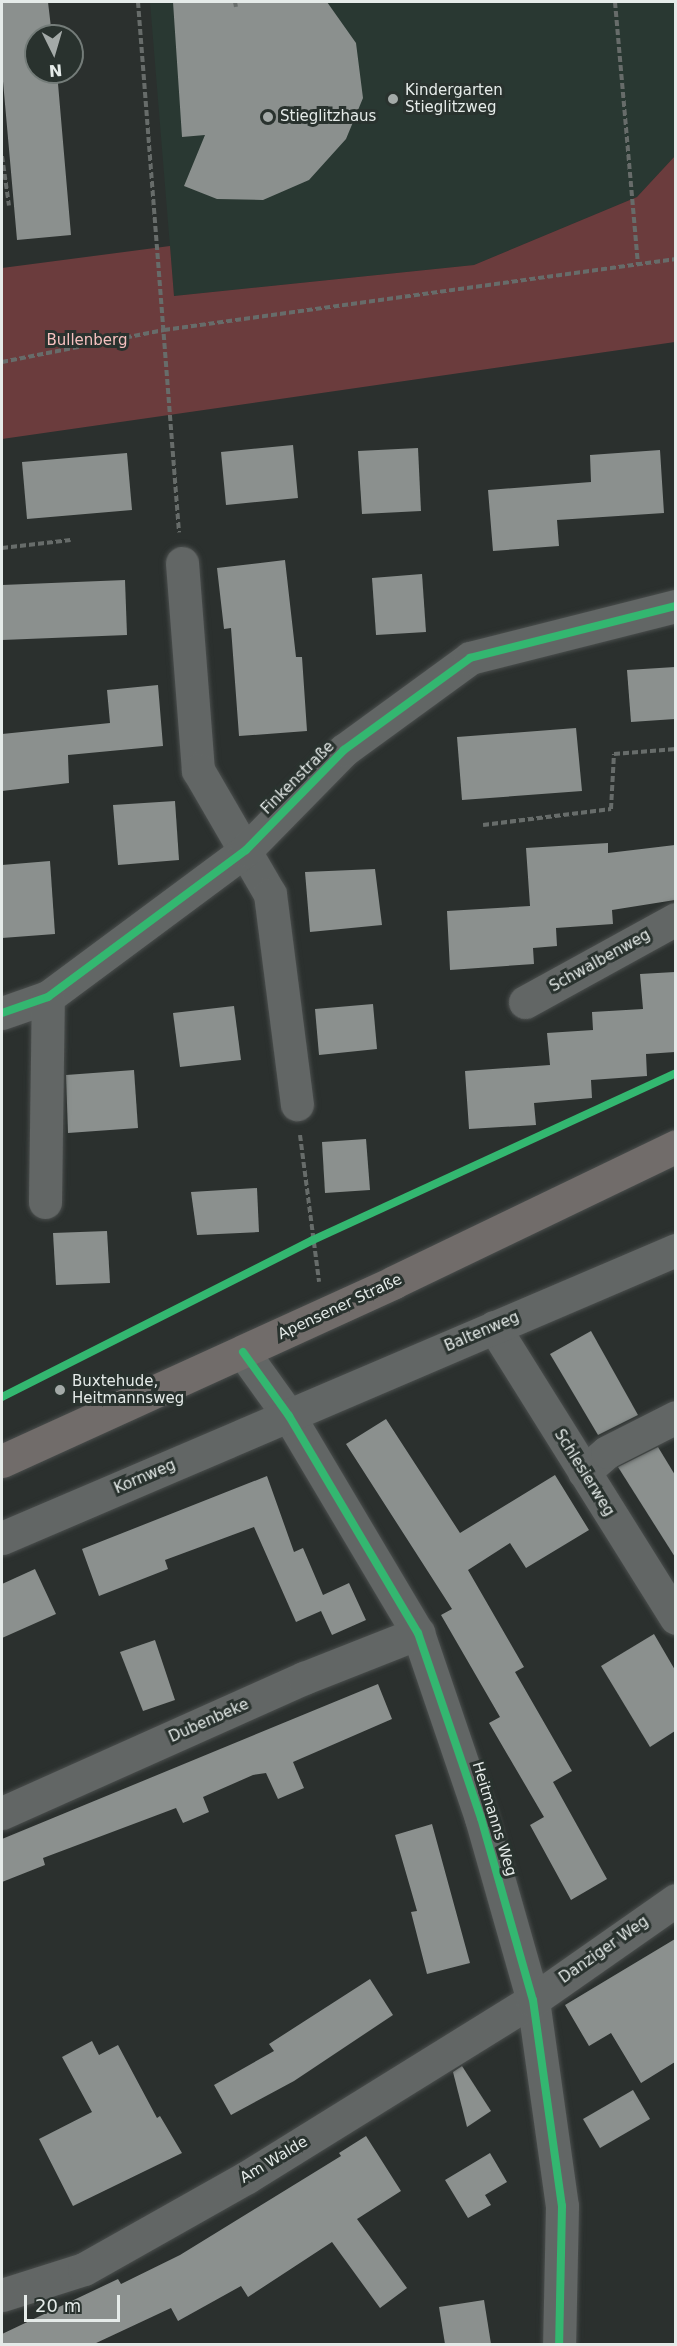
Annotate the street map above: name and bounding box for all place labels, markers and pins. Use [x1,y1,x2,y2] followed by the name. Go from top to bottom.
[405,81,503,116] place label: Kindergarten Stieglitzweg
[386,92,400,106] marker: Kindergarten Stieglitzweg
[280,108,376,126] place label: Stieglitzhaus
[261,110,275,124] marker: Stieglitzhaus
[72,1372,184,1407] place label: Buxtehude, Heitmannsweg
[53,1383,67,1397] marker: Buxtehude, Heitmannsweg

